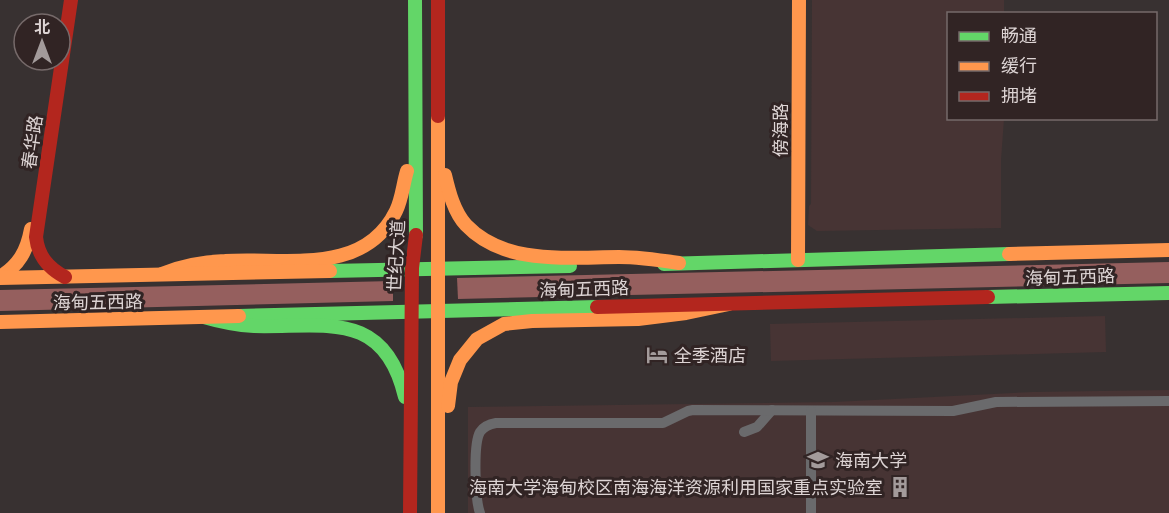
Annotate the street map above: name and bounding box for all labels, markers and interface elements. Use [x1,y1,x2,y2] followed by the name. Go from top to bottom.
[12,12,72,72] north arrow
[947,12,1157,120] legend
[34,18,50,37] text: 北
[1001,25,1037,46] text: 畅通
[1001,55,1037,76] text: 缓行
[1001,85,1037,106] text: 拥堵
[770,103,791,157] street label: 傍海路
[18,114,46,170] street label: 春华路
[384,219,408,293] street label: 世纪大道
[1025,265,1115,289] street label: 海甸五西路
[539,277,629,301] street label: 海甸五西路
[53,291,143,313] street label: 海甸五西路
[645,343,669,367] hotel icon: 全季酒店
[674,345,746,366] place label: 全季酒店
[806,448,830,472] school or university icon: 海南大学
[835,450,907,471] place label: 海南大学
[888,475,912,499] building icon: 海南大学海甸校区南海海洋资源利用国家重点实验室
[469,477,883,498] place label: 海南大学海甸校区南海海洋资源利用国家重点实验室

